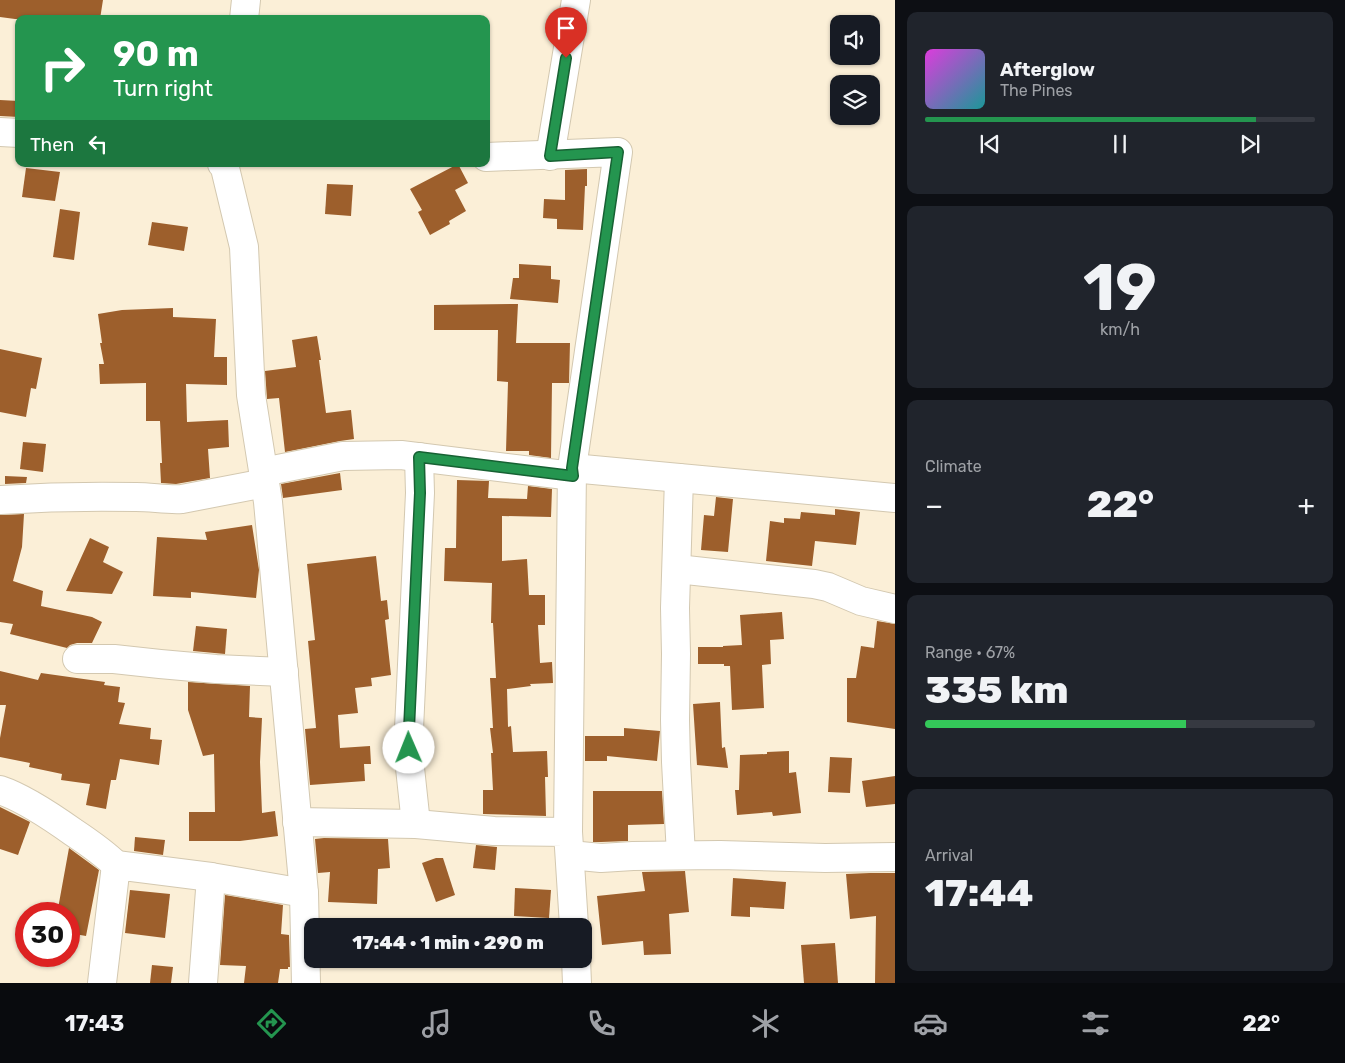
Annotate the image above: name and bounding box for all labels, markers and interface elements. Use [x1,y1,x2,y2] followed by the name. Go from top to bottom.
[545,7,587,58] pin
[552,14,580,42] icon: arrive
[830,15,880,125] map controls
[830,15,880,65] button: sound
[113,33,199,75] text: 90 m
[30,35,95,100] icon: right
[1000,58,1095,81] text: Afterglow
[113,75,213,102] text: Turn right
[830,75,880,125] button: layers
[1000,81,1073,100] text: The Pines
[84,130,112,158] icon: left
[976,130,1004,158] icon: previous
[1106,130,1134,158] icon: pause
[1236,130,1264,158] icon: next
[30,133,74,156] text: Then
[1083,249,1157,326] text: 19
[1100,320,1140,339] text: km/h
[925,457,982,476] text: Climate
[1087,481,1154,527] text: 22°
[925,489,943,522] text: −
[1298,489,1315,522] text: +
[925,643,1015,662] text: Range · 67%
[925,667,1069,713] text: 335 km
[382,721,434,773] position arrow
[925,846,973,865] text: Arrival
[925,870,1033,916] text: 17:44
[15,902,80,967] speed limit sign: 30
[352,931,544,954] text: 17:44 · 1 min · 290 m
[254,1006,289,1041] icon: directions
[419,1006,454,1041] icon: music
[584,1006,619,1041] icon: phone
[748,1006,783,1041] icon: climate
[913,1006,948,1041] icon: car
[1078,1006,1113,1041] icon: filters
[65,1010,124,1037] text: 17:43
[1242,1010,1280,1037] text: 22°

